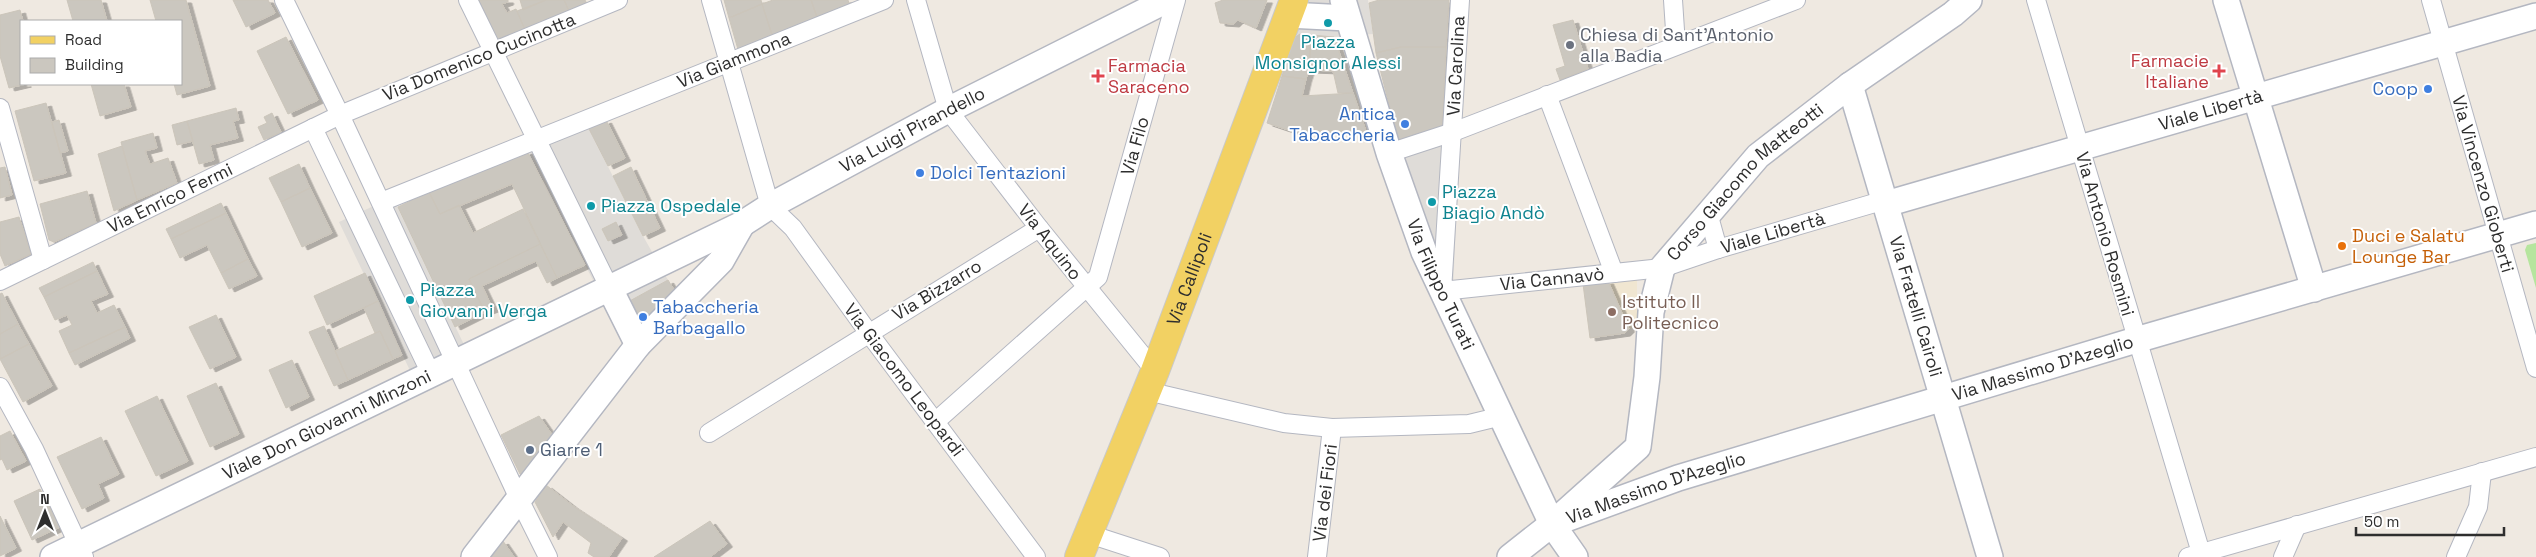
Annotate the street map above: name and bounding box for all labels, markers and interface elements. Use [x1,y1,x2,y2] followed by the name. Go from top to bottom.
[379,7,579,106] street label: Via Domenico Cucinotta
[1441,15,1470,117] street label: Via Carolina
[1322,17,1334,29] marker: Piazza Monsignor Alessi
[20,20,182,85] legend
[1580,23,1774,67] place label: Chiesa di Sant'Antonio alla Badia
[674,26,794,93] street label: Via Giammona
[65,30,102,49] text: Road
[1255,30,1401,74] place label: Piazza Monsignor Alessi
[1564,39,1576,51] marker: Chiesa di Sant'Antonio alla Badia
[2131,49,2209,93] place label: Farmacie Italiane
[1108,54,1190,98] place label: Farmacia Saraceno
[65,55,124,74] text: Building
[2213,65,2225,77] marker: Farmacie Italiane
[1092,70,1104,82] marker: Farmacia Saraceno
[2373,77,2418,100] place label: Coop
[835,81,989,177] street label: Via Luigi Pirandello
[2422,83,2434,95] marker: Coop
[2156,84,2265,136] street label: Viale Libertà
[2447,93,2520,275] street label: Via Vincenzo Gioberti
[1661,98,1828,265] street label: Corso Giacomo Matteotti
[1289,102,1395,146] place label: Antica Tabaccheria
[1115,114,1154,178] street label: Via Filo
[1399,118,1411,130] marker: Antica Tabaccheria
[2071,149,2140,319] street label: Via Antonio Rosmini
[103,157,236,238] street label: Via Enrico Fermi
[930,161,1066,184] place label: Dolci Tentazioni
[914,167,926,179] marker: Dolci Tentazioni
[1442,180,1545,224] place label: Piazza Biagio Andò
[601,194,741,217] place label: Piazza Ospedale
[1426,196,1438,208] marker: Piazza Biagio Andò
[1013,199,1087,285] street label: Via Aquino
[585,200,597,212] marker: Piazza Ospedale
[1718,206,1827,259] street label: Viale Libertà
[1402,216,1480,353] street label: Via Filippo Turati
[2352,224,2465,268] place label: Duci e Salatu Lounge Bar
[1161,229,1217,329] street label: Via Callipoli
[1884,233,1948,380] street label: Via Fratelli Cairoli
[2336,240,2348,252] marker: Duci e Salatu Lounge Bar
[888,254,986,325] street label: Via Bizzarro
[1499,262,1605,295] street label: Via Cannavò
[420,278,547,322] place label: Piazza Giovanni Verga
[1622,290,1719,334] place label: Istituto Il Politecnico
[404,294,416,306] marker: Piazza Giovanni Verga
[653,295,759,339] place label: Tabaccheria Barbagallo
[839,299,970,461] street label: Via Giacomo Leopardi
[1606,306,1618,318] marker: Istituto Il Politecnico
[637,311,649,323] marker: Tabaccheria Barbagallo
[1949,329,2136,406] street label: Via Massimo D'Azeglio
[218,364,435,484] street label: Viale Don Giovanni Minzoni
[540,438,603,461] place label: Giarre 1
[1307,443,1342,543] street label: Via dei Fiori
[524,444,536,456] marker: Giarre 1
[1563,446,1748,529] street label: Via Massimo D'Azeglio
[20,487,70,537] north arrow
[40,490,50,508] text: N
[2356,504,2504,536] scale bar
[2364,512,2399,531] text: 50 m

